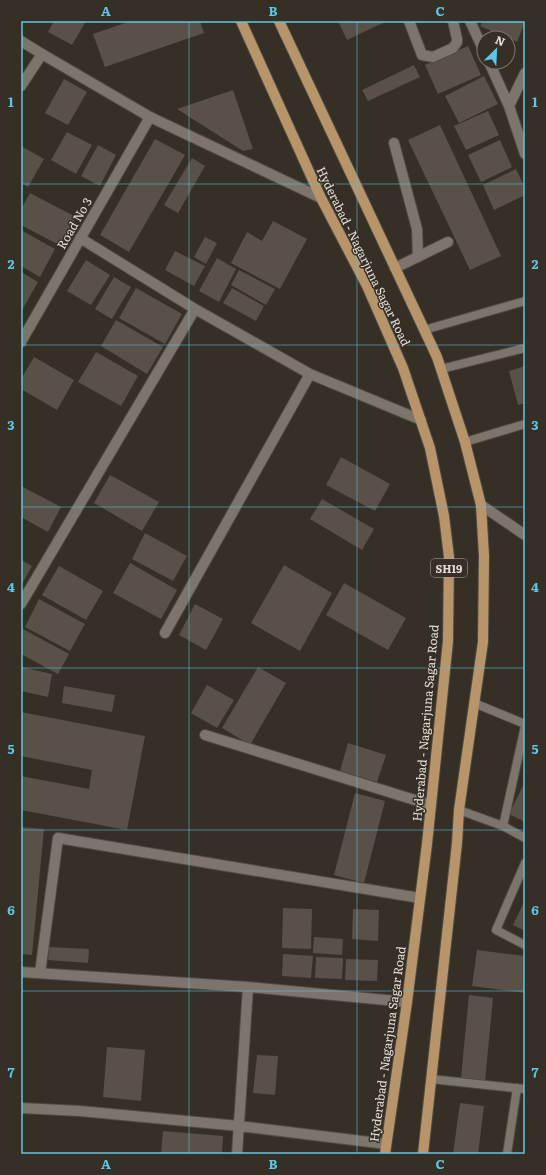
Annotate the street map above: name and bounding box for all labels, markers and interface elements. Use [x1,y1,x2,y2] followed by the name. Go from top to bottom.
[101,1,111,20] text: A
[269,1,278,20] text: B
[435,1,445,20] text: C
[476,30,516,70] north arrow
[493,31,508,49] text: N
[8,92,14,111] text: 1
[532,92,538,111] text: 1
[313,163,416,349] street label: Hyderabad - Nagarjuna Sagar Road
[52,194,96,252] street label: Road No 3
[8,254,15,273] text: 2
[532,254,539,273] text: 2
[7,415,15,434] text: 3
[531,415,539,434] text: 3
[431,559,467,577] road number: SH19
[7,577,15,596] text: 4
[531,577,539,596] text: 4
[407,623,443,822] street label: Hyderabad - Nagarjuna Sagar Road
[7,739,15,758] text: 5
[531,739,539,758] text: 5
[7,900,15,919] text: 6
[531,900,539,919] text: 6
[364,944,410,1143] street label: Hyderabad - Nagarjuna Sagar Road
[7,1062,15,1081] text: 7
[531,1062,539,1081] text: 7
[101,1154,111,1173] text: A
[269,1154,278,1173] text: B
[435,1154,445,1173] text: C

